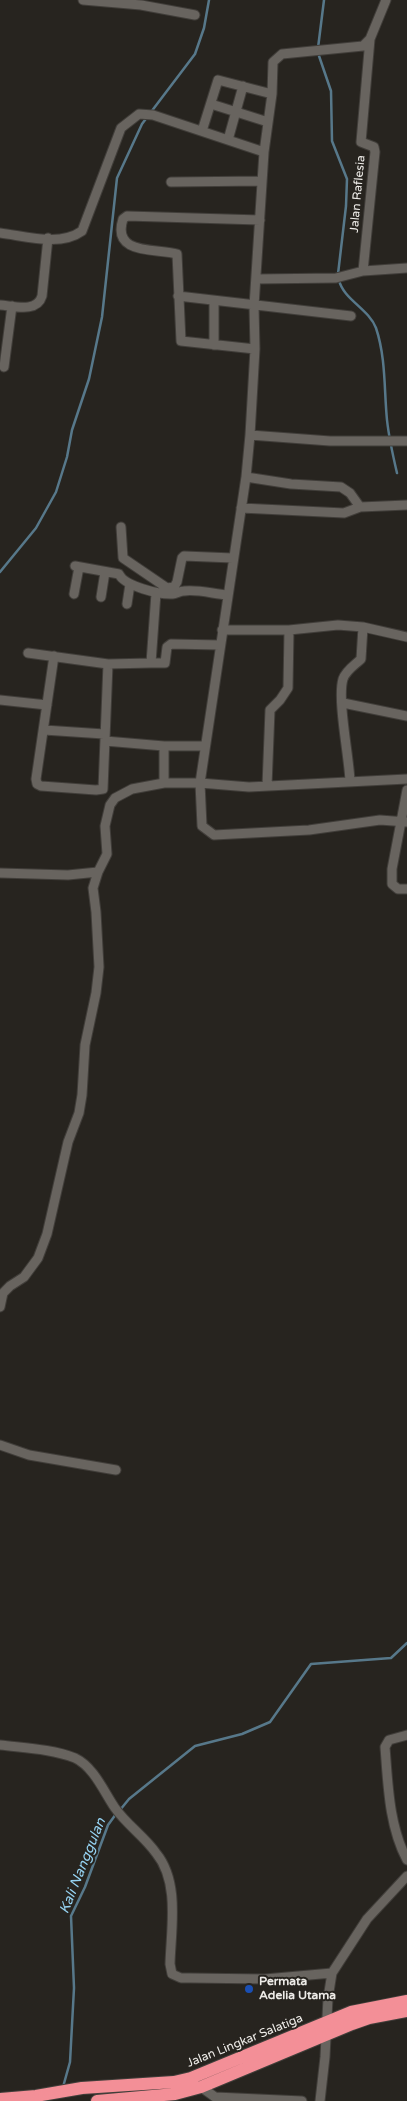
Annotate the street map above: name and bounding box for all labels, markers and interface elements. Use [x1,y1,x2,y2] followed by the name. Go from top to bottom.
[347,155,369,233] street label: Jalan Raflesia
[56,1816,110,1916] water label: Kali Nanggulan
[259,1975,336,2003] place label: Permata Adelia Utama
[243,1983,255,1995] marker: Permata Adelia Utama
[185,2011,305,2071] street label: Jalan Lingkar Salatiga

